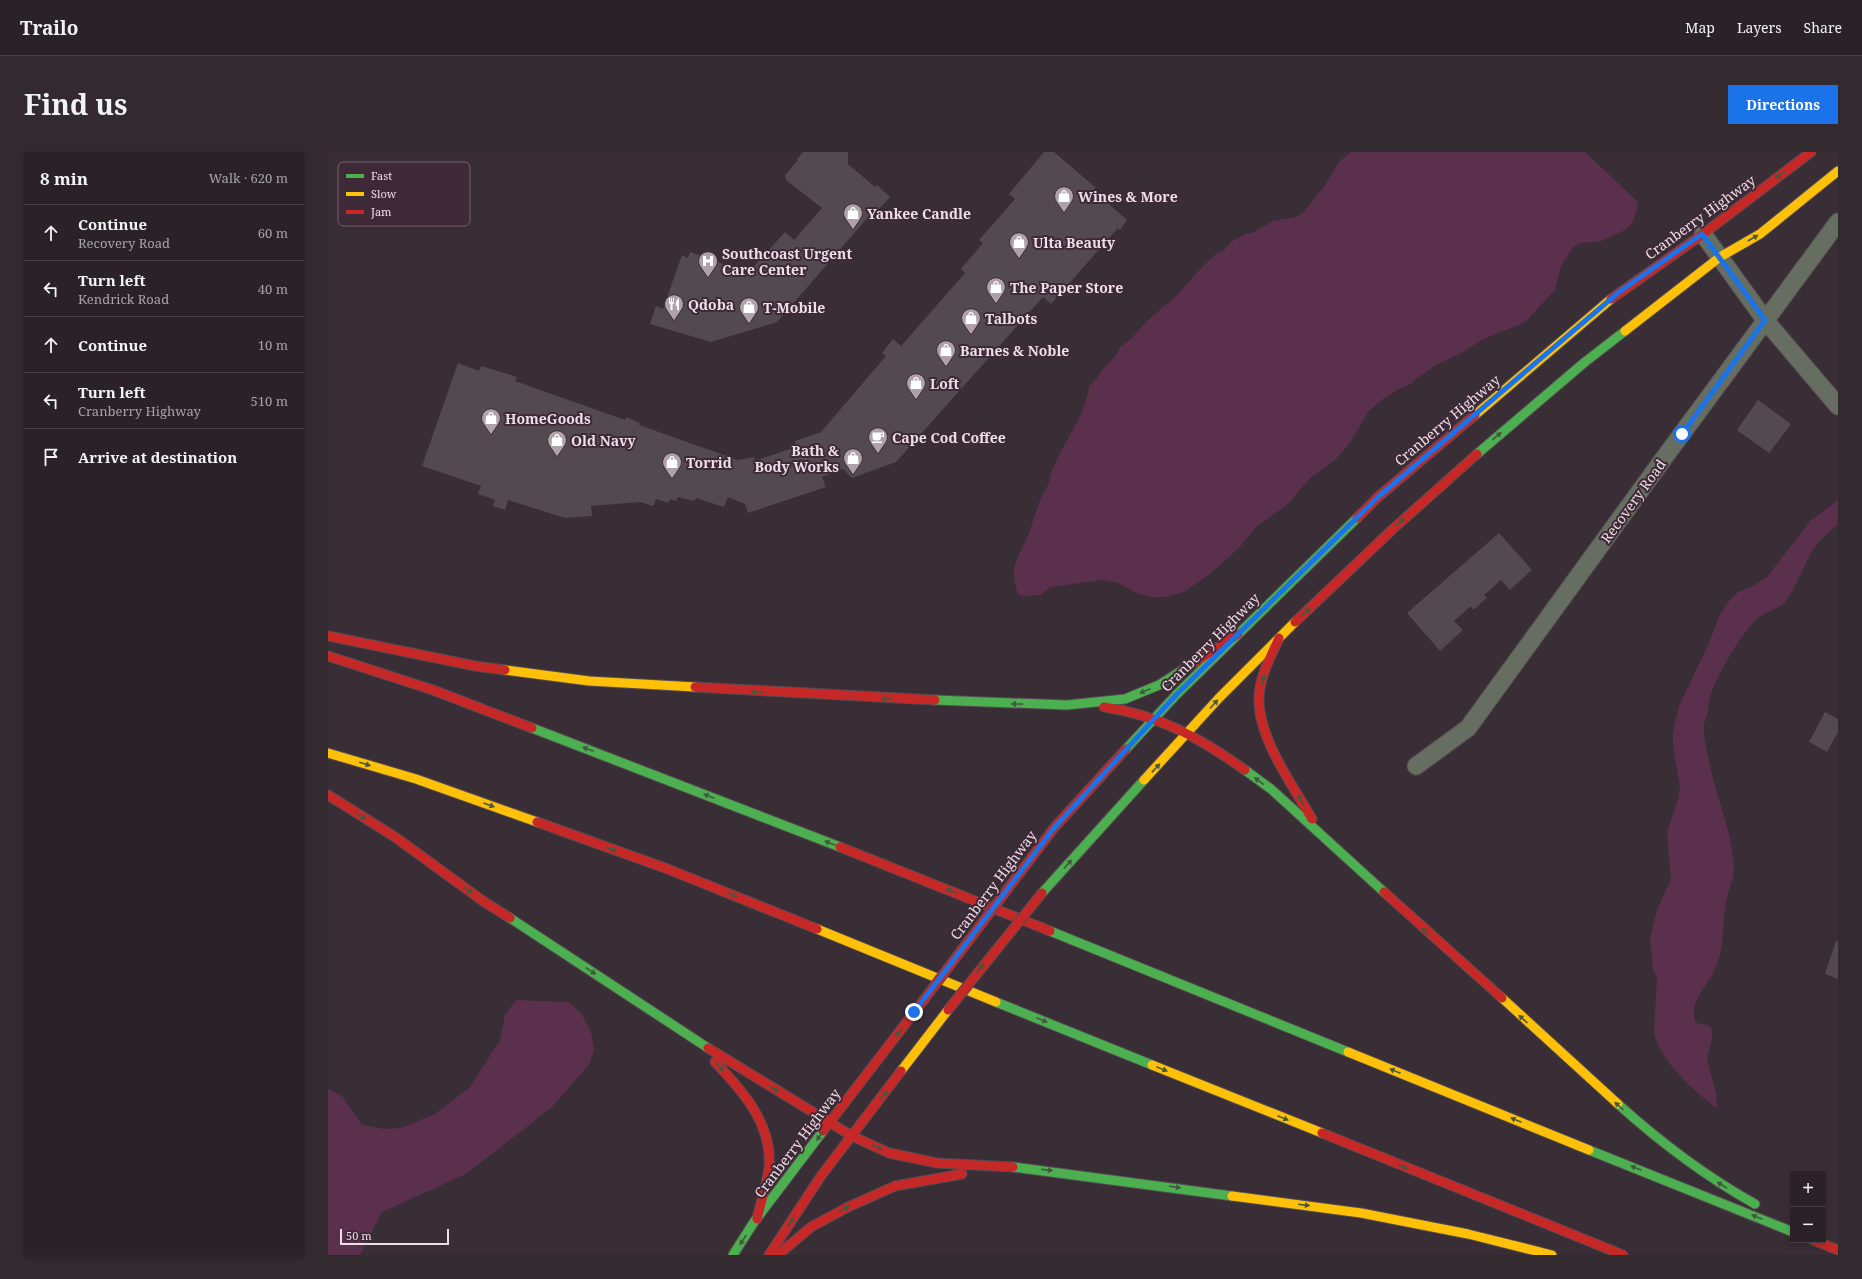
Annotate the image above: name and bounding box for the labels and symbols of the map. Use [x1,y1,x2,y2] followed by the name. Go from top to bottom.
[338,162,470,226] legend
[371,168,392,183] text: Fast
[1641,170,1759,264] street label: Cranberry Highway
[1775,171,1785,179] one-way arrow
[1053,185,1075,213] shop icon: Wines & More
[371,186,397,201] text: Slow
[1078,187,1178,206] place label: Wines & More
[842,202,864,230] shop icon: Yankee Candle
[370,204,392,219] text: Jam
[867,204,971,223] place label: Yankee Candle
[1008,231,1030,259] shop icon: Ulta Beauty
[1033,233,1116,252] place label: Ulta Beauty
[1747,234,1759,241] one-way arrow
[722,244,852,279] place label: Southcoast Urgent Care Center
[697,250,719,278] hospital icon: Southcoast Urgent Care Center
[985,276,1007,304] shop icon: The Paper Store
[1010,278,1123,297] place label: The Paper Store
[663,293,685,321] restaurant icon: Qdoba
[688,295,734,314] place label: Qdoba
[738,296,760,324] shop icon: T-Mobile
[763,298,825,317] place label: T-Mobile
[960,307,982,335] shop icon: Talbots
[985,309,1037,328] place label: Talbots
[935,339,957,367] shop icon: Barnes & Noble
[960,341,1069,360] place label: Barnes & Noble
[1390,370,1504,470] street label: Cranberry Highway
[905,372,927,400] shop icon: Loft
[930,374,959,393] place label: Loft
[480,407,502,435] shop icon: HomeGoods
[505,409,591,428] place label: HomeGoods
[1673,425,1691,443] route start
[867,426,889,454] cafe icon: Cape Cod Coffee
[892,428,1006,447] place label: Cape Cod Coffee
[546,429,568,457] shop icon: Old Navy
[571,431,637,450] place label: Old Navy
[1492,431,1503,440] one-way arrow
[754,441,840,476] place label: Bath & Body Works
[842,447,864,475] shop icon: Bath & Body Works
[661,451,683,479] shop icon: Torrid
[686,453,732,472] place label: Torrid
[1596,455,1670,547] street label: Recovery Road
[1395,518,1405,527] one-way arrow
[1157,588,1264,695] street label: Cranberry Highway
[1301,607,1311,617] one-way arrow
[1260,673,1266,686] one-way arrow
[751,688,763,695] one-way arrow
[1139,688,1151,694] one-way arrow
[881,695,893,702] one-way arrow
[1209,699,1219,709] one-way arrow
[1010,701,1023,707] one-way arrow
[581,745,593,751] one-way arrow
[360,761,372,767] one-way arrow
[1151,763,1161,773] one-way arrow
[1254,777,1264,785] one-way arrow
[702,792,714,798] one-way arrow
[1298,794,1304,806] one-way arrow
[483,802,495,808] one-way arrow
[356,812,366,820] one-way arrow
[946,826,1040,944] street label: Cranberry Highway
[824,839,836,845] one-way arrow
[605,846,617,852] one-way arrow
[1063,859,1073,869] one-way arrow
[463,886,473,894] one-way arrow
[944,888,956,894] one-way arrow
[727,893,739,899] one-way arrow
[1421,927,1432,936] one-way arrow
[976,963,984,974] one-way arrow
[585,967,597,974] one-way arrow
[905,1003,923,1021] route end
[1518,1014,1528,1023] one-way arrow
[1036,1016,1048,1023] one-way arrow
[895,1027,903,1038] one-way arrow
[715,1062,725,1072] one-way arrow
[1157,1066,1168,1072] one-way arrow
[1390,1068,1401,1074] one-way arrow
[750,1084,844,1202] street label: Cranberry Highway
[768,1086,779,1093] one-way arrow
[880,1090,888,1101] one-way arrow
[1614,1101,1625,1110] one-way arrow
[1277,1115,1288,1121] one-way arrow
[1509,1116,1521,1122] one-way arrow
[816,1130,825,1141] one-way arrow
[872,1145,884,1151] one-way arrow
[1398,1164,1410,1170] one-way arrow
[1630,1165,1642,1171] one-way arrow
[1040,1167,1053,1173] one-way arrow
[1717,1181,1727,1189] one-way arrow
[1169,1184,1181,1190] one-way arrow
[1298,1202,1310,1208] one-way arrow
[838,1206,850,1212] one-way arrow
[1750,1214,1762,1220] one-way arrow
[787,1217,795,1228] one-way arrow
[340,1227,449,1246] scale bar
[739,1235,747,1245] one-way arrow

